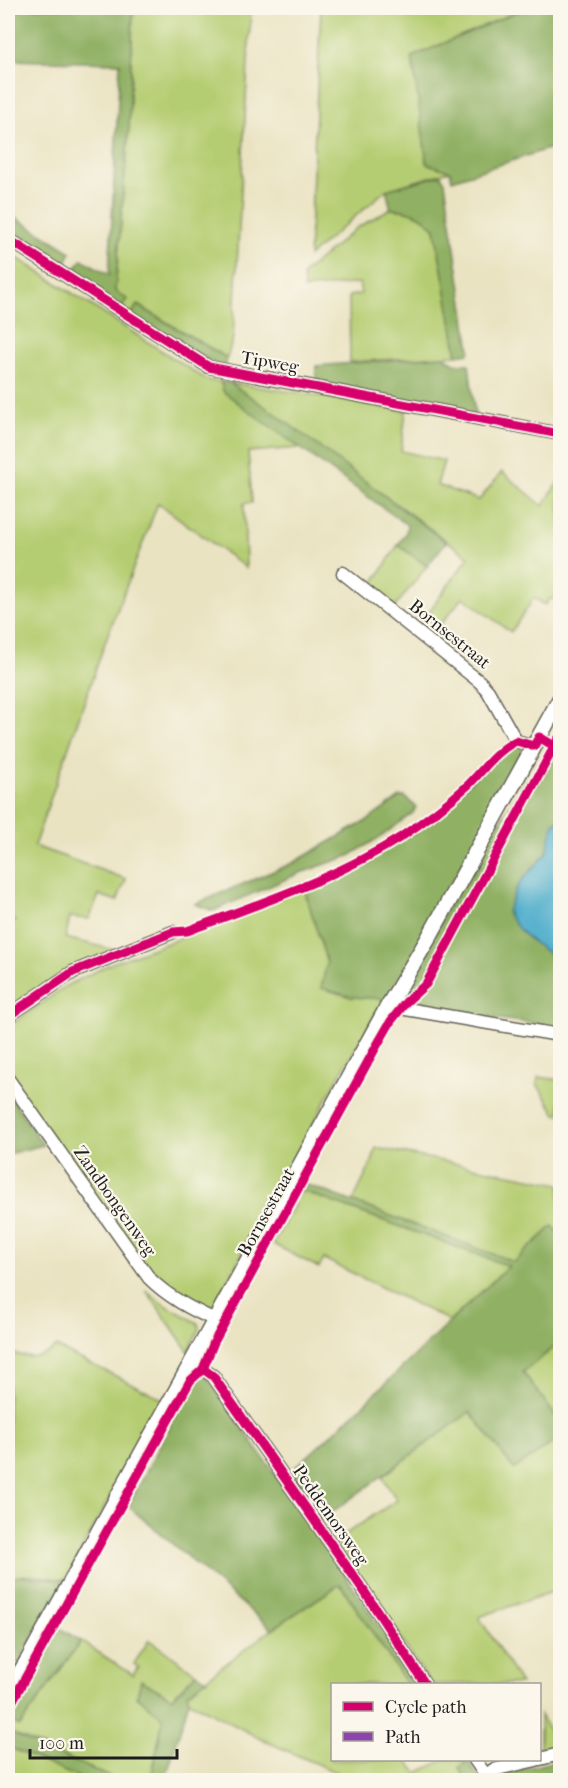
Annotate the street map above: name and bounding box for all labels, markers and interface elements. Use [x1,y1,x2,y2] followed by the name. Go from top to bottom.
[239,347,301,378] street label: Tipweg
[405,595,495,674] street label: Bornsestraat
[69,1142,161,1261] street label: Zandbongenweg
[233,1164,300,1260] street label: Bornsestraat
[288,1461,373,1570] street label: Peddemorsweg
[331,1683,541,1761] legend
[385,1697,466,1718] text: Cycle path
[30,1722,177,1760] scale bar
[385,1727,421,1748] text: Path
[39,1733,84,1754] text: 100 m

